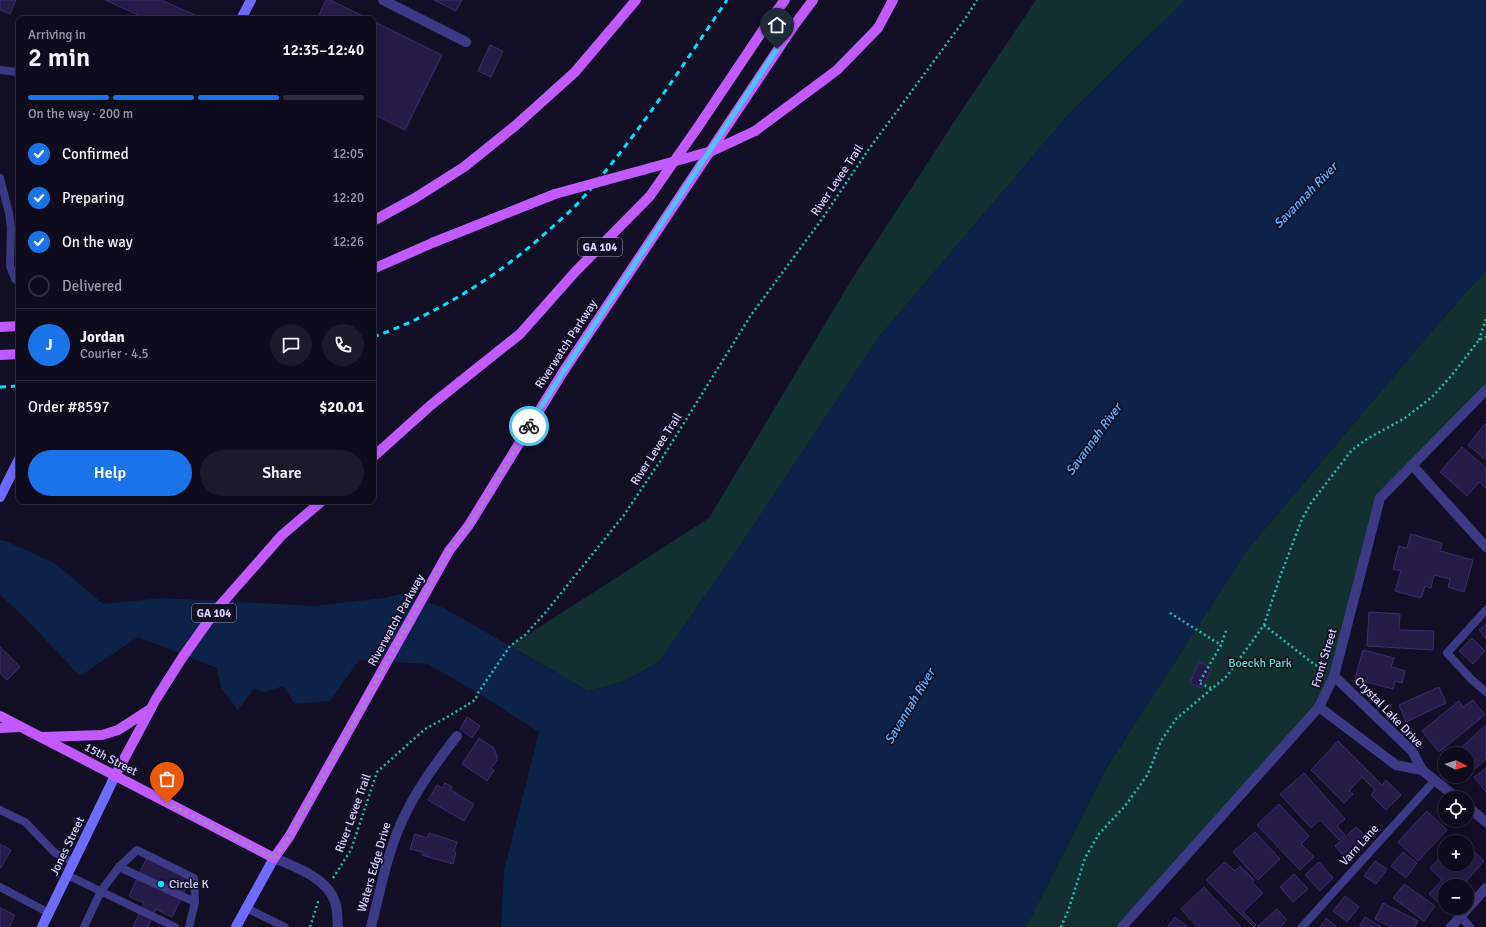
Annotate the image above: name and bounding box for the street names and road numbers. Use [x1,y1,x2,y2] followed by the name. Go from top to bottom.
[808,141,867,219] street label: River Levee Trail
[578,238,622,256] road number: GA 104
[532,297,601,392] street label: Riverwatch Parkway
[628,410,686,488] street label: River Levee Trail
[365,571,428,669] street label: Riverwatch Parkway
[192,604,236,622] road number: GA 104
[1308,627,1341,690] street label: Front Street
[1351,674,1426,751] street label: Crystal Lake Drive
[82,740,140,779] street label: 15th Street
[332,771,375,855] street label: River Levee Trail
[47,814,88,878] street label: Jones Street
[354,820,395,914] street label: Waters Edge Drive
[1337,821,1382,869] street label: Varn Lane

